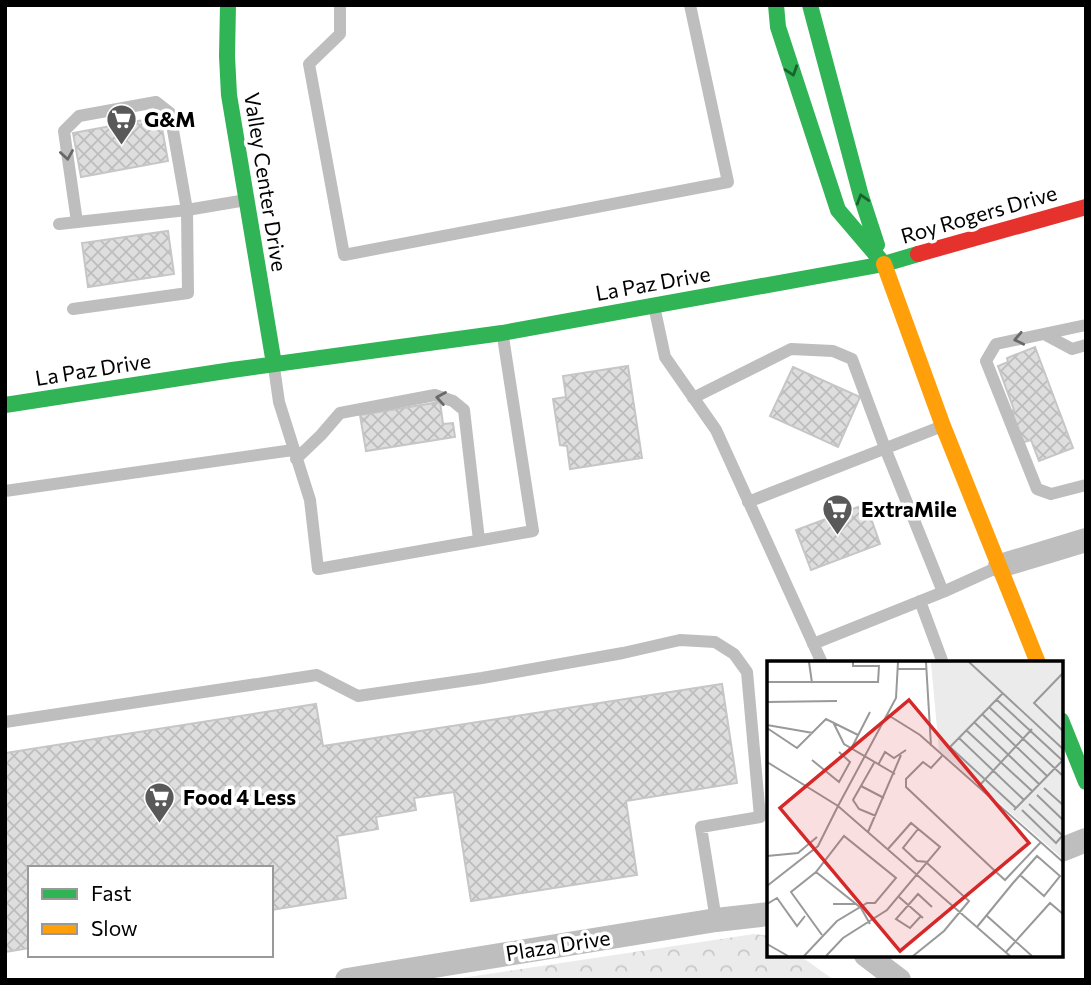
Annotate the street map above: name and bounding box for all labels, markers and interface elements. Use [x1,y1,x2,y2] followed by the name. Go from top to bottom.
[784,65,799,77] one-way arrow
[240,91,293,273] street label: Valley Center Drive
[104,103,138,147] supermarket icon: G&M
[144,106,196,131] place label: G&M
[59,149,74,161] one-way arrow
[898,179,1059,248] street label: Roy Rogers Drive
[856,193,871,205] one-way arrow
[593,260,712,305] street label: La Paz Drive
[1013,330,1025,345] one-way arrow
[33,347,152,390] street label: La Paz Drive
[435,391,446,406] one-way arrow
[821,493,855,537] supermarket icon: ExtraMile
[861,496,957,521] place label: ExtraMile
[767,661,1063,957] inset map
[143,781,177,825] supermarket icon: Food 4 Less
[183,784,296,809] place label: Food 4 Less
[28,866,273,957] legend
[91,880,132,905] text: Fast
[91,915,138,940] text: Slow
[504,924,612,965] street label: Plaza Drive

